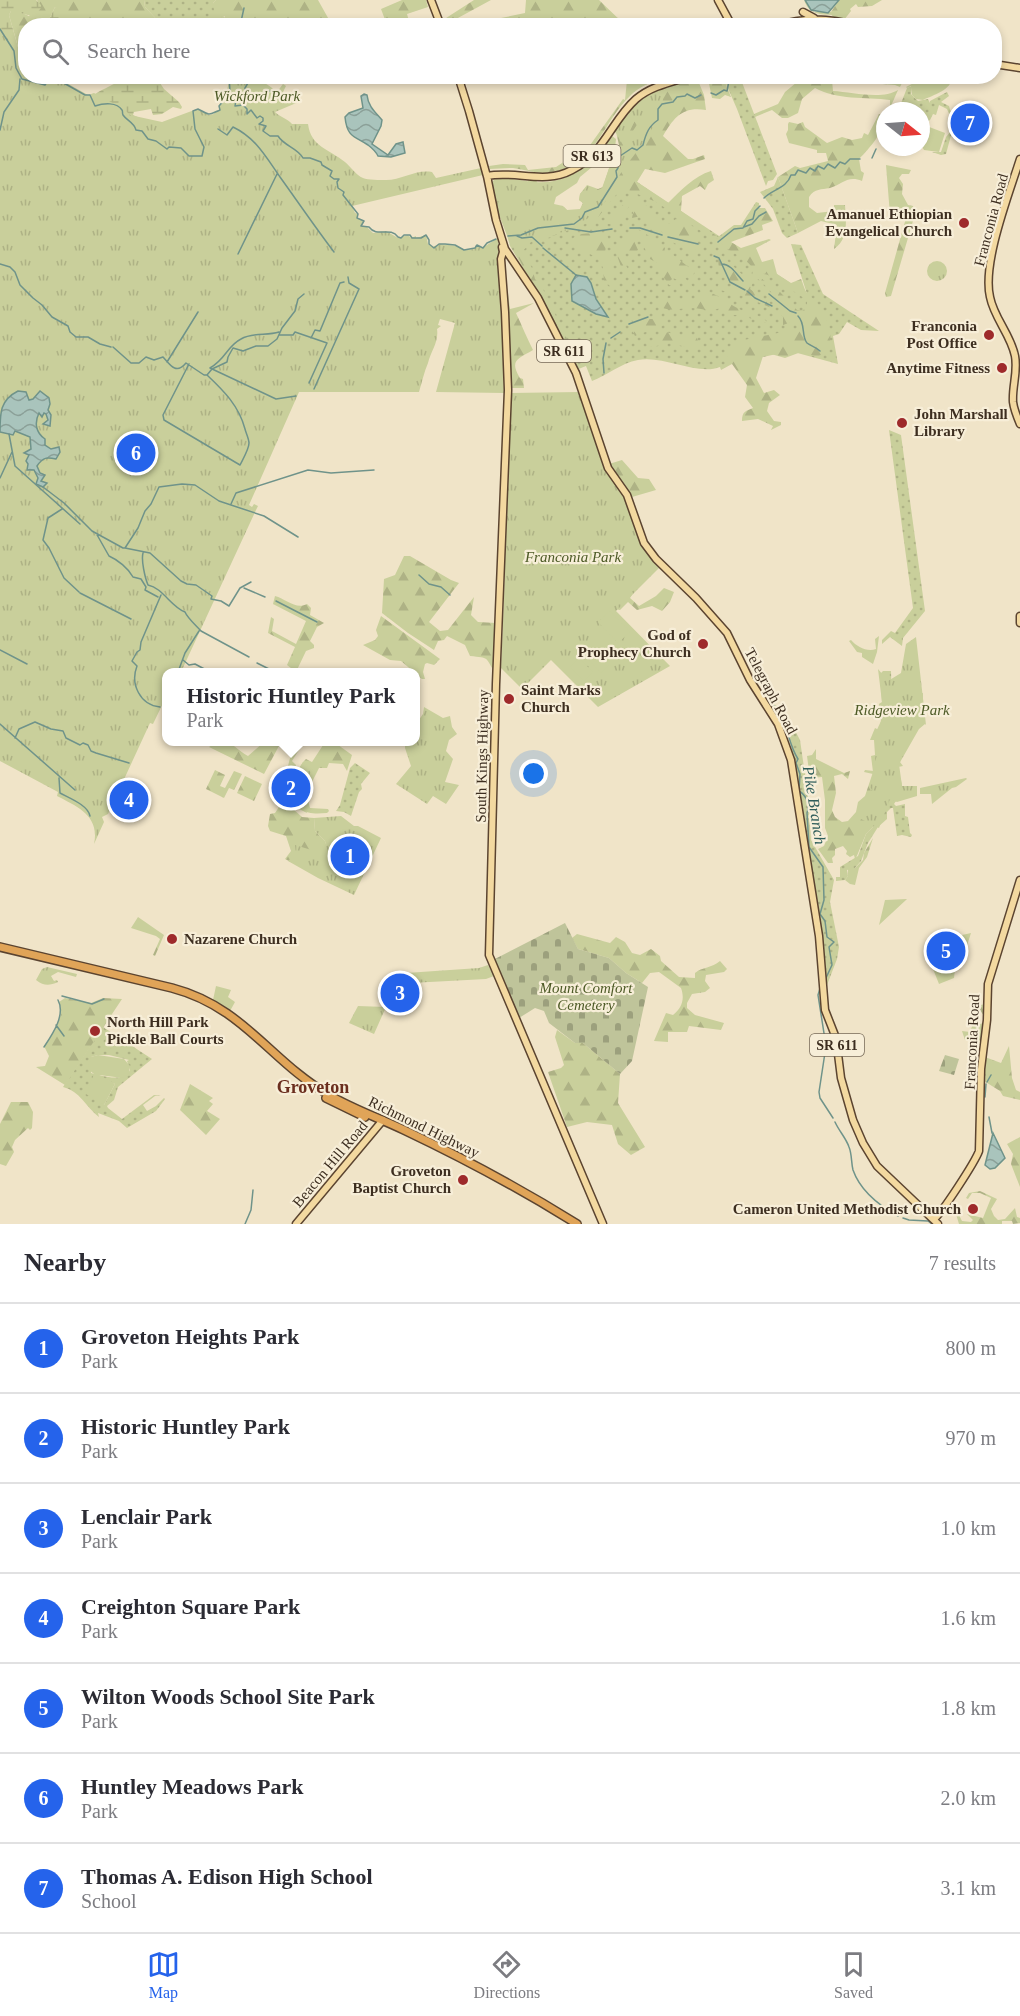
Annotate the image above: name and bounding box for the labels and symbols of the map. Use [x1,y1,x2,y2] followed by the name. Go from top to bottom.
[214,88,301,104] park label: Wickford Park
[950,100,990,146] pin: 7
[876,102,930,156] north arrow
[564,145,620,167] road number: SR 613
[971,171,1011,268] street label: Franconia Road
[825,206,953,239] place label: Amanuel Ethiopian Evangelical Church
[957,216,971,230] marker: Amanuel Ethiopian Evangelical Church
[907,318,977,351] place label: Franconia Post Office
[982,328,996,342] marker: Franconia Post Office
[537,340,591,362] road number: SR 611
[886,360,990,376] place label: Anytime Fitness
[995,361,1009,375] marker: Anytime Fitness
[914,406,1008,439] place label: John Marshall Library
[895,416,909,430] marker: John Marshall Library
[116,430,156,476] pin: 6
[524,549,621,565] park label: Franconia Park
[578,627,692,660] place label: God of Prophecy Church
[696,637,710,651] marker: God of Prophecy Church
[742,645,801,737] street label: Telegraph Road
[521,682,601,715] place label: Saint Marks Church
[473,689,491,823] street label: South Kings Highway
[502,692,516,706] marker: Saint Marks Church
[853,702,950,718] park label: Ridgeview Park
[519,759,548,788] your location
[800,763,829,846] water label: Pike Branch
[272,766,310,810] pin: 2
[110,778,148,822] pin: 4
[330,834,370,878] pin: 1
[926,928,966,974] pin: 5
[184,931,298,947] place label: Nazarene Church
[165,932,179,946] marker: Nazarene Church
[380,970,420,1016] pin: 3
[539,980,633,1013] park label: Mount Comfort Cemetery
[962,993,983,1090] street label: Franconia Road
[107,1014,224,1047] place label: North Hill Park Pickle Ball Courts
[88,1024,102,1038] marker: North Hill Park Pickle Ball Courts
[810,1034,864,1056] road number: SR 611
[277,1077,349,1097] district label: Groveton
[366,1093,482,1161] street label: Richmond Highway
[289,1117,371,1210] street label: Beacon Hill Road
[353,1163,452,1196] place label: Groveton Baptist Church
[456,1173,470,1187] marker: Groveton Baptist Church
[733,1201,962,1217] place label: Cameron United Methodist Church
[966,1202,980,1216] marker: Cameron United Methodist Church

